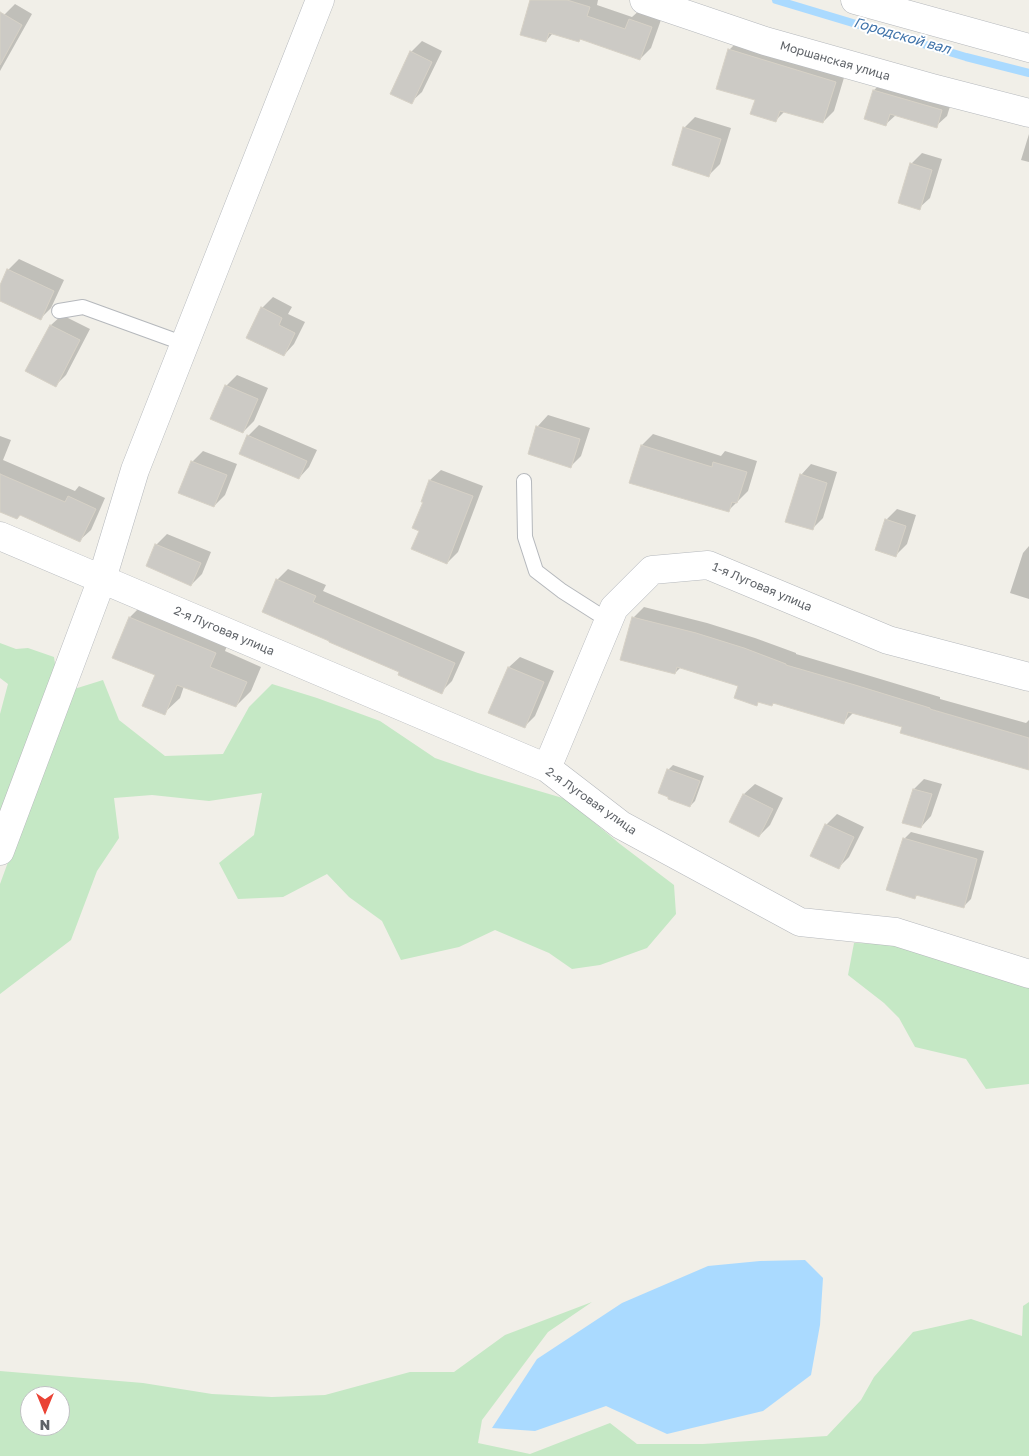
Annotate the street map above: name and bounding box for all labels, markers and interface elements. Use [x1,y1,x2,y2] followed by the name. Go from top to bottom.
[852,14,952,58] water label: Городской вал
[778,38,892,84] street label: Моршанская улица
[710,560,814,614] street label: 1-я Луговая улица
[172,603,276,659] street label: 2-я Луговая улица
[543,764,639,838] street label: 2-я Луговая улица
[20,1386,70,1436] north arrow
[40,1417,50,1434] text: N

